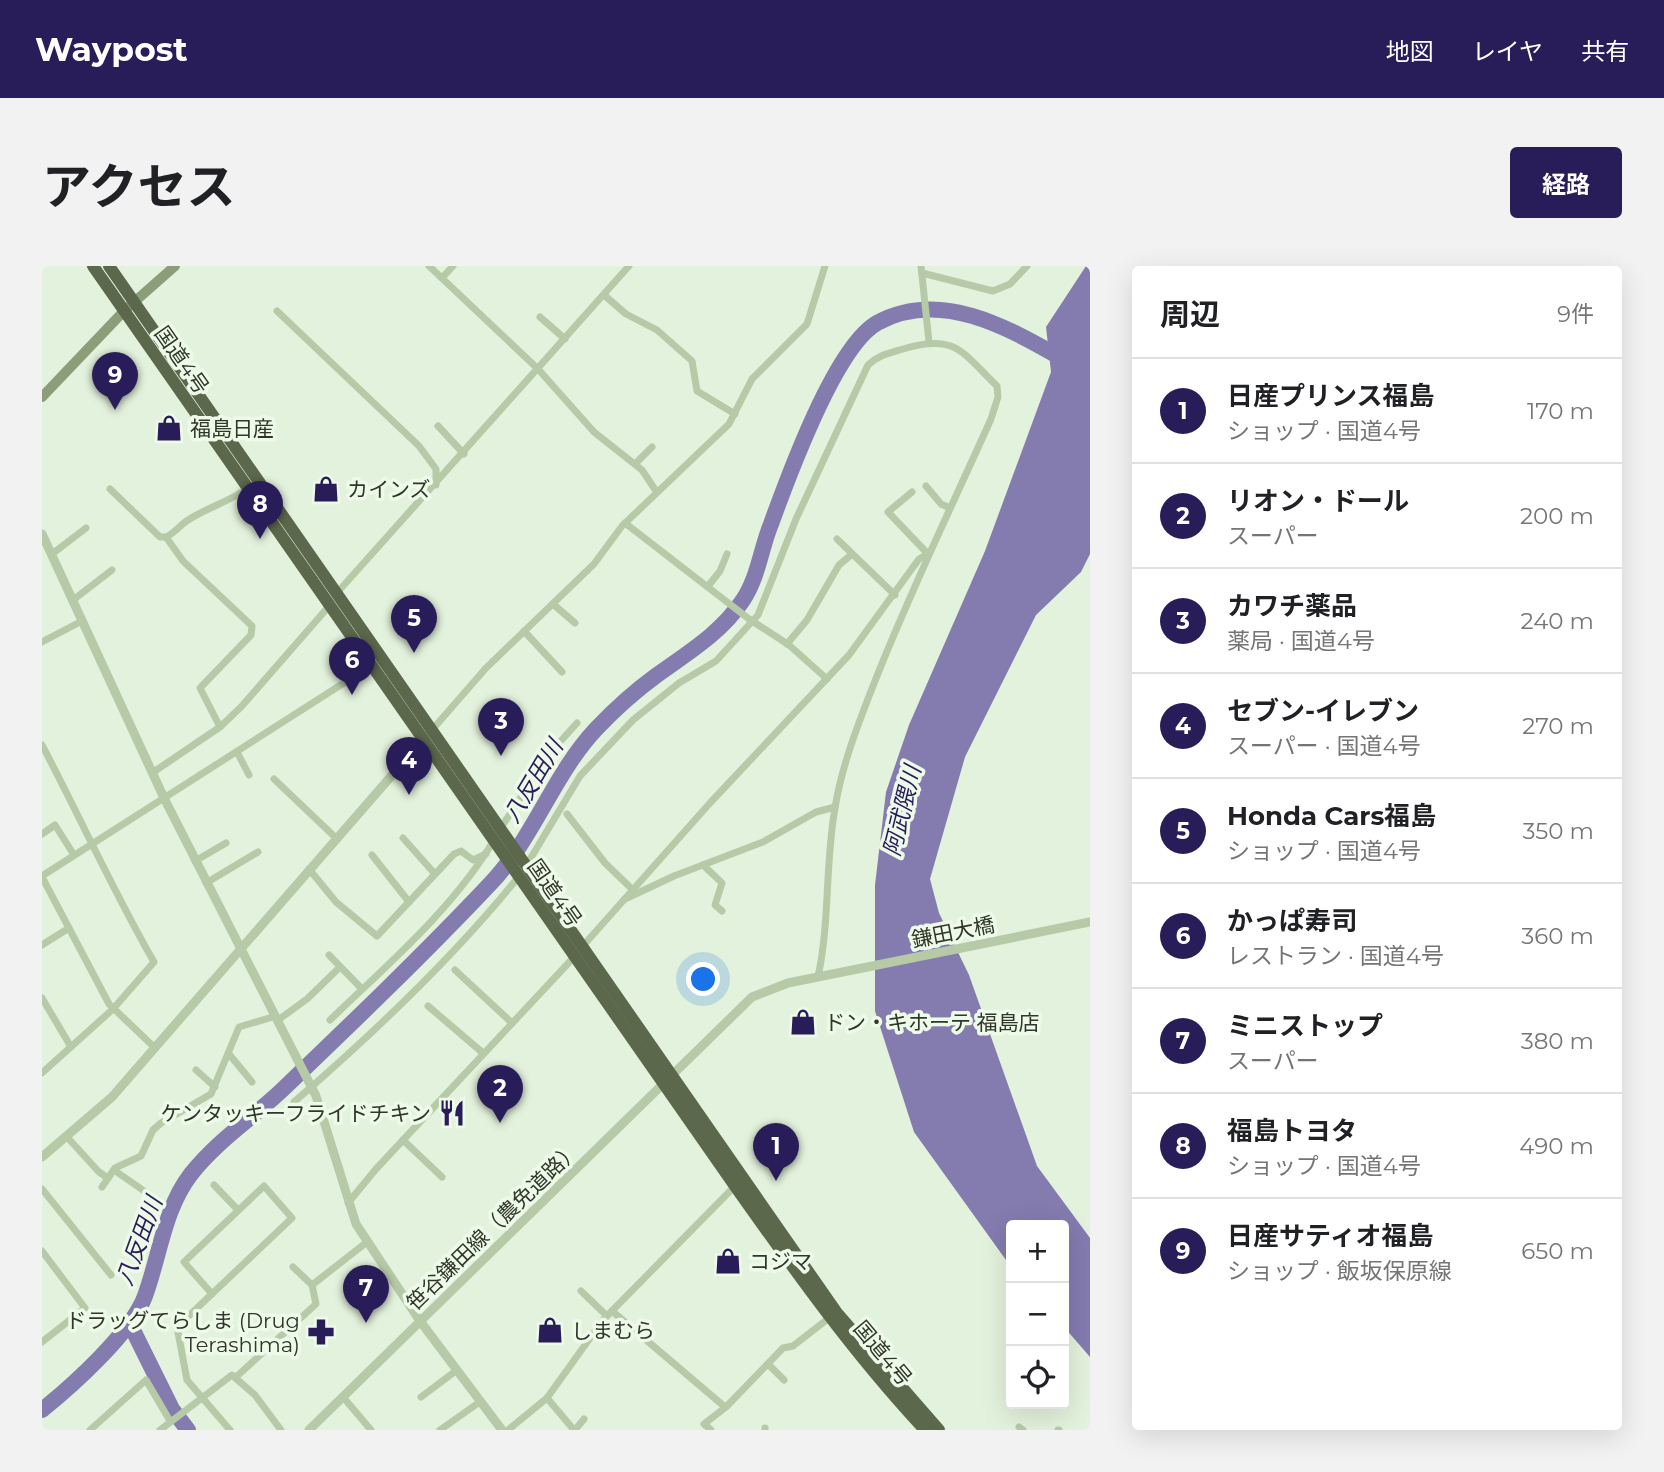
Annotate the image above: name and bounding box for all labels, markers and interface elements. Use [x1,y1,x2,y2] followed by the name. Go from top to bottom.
[35,29,188,69] text: Waypost
[1386,37,1434,66] text: 地図
[1472,37,1543,66] text: レイヤ
[1581,37,1629,66] text: 共有
[1510,147,1622,218] button: 経路
[42,157,236,216] text: アクセス
[1160,296,1220,333] text: 周辺
[1557,300,1594,328] text: 9件
[150,321,214,399] street label: 国道4号
[92,352,138,410] pin: 9
[1227,380,1434,412] text: 日産プリンス福島
[1178,397,1188,425] text: 1
[1527,397,1594,425] text: 170 m
[154,413,184,443] shop icon: 福島日産
[190,416,274,441] place label: 福島日産
[1227,417,1421,445] text: ショップ · 国道4号
[311,474,341,504] shop icon: カインズ
[347,477,431,502] place label: カインズ
[237,481,283,539] pin: 8
[1227,485,1409,517] text: リオン・ドール
[1176,502,1190,530] text: 2
[1520,502,1594,530] text: 200 m
[1227,522,1319,550] text: スーパー
[1227,590,1357,622] text: カワチ薬品
[391,595,437,653] pin: 5
[1176,607,1190,635] text: 3
[1521,607,1594,635] text: 240 m
[1227,627,1375,655] text: 薬局 · 国道4号
[329,637,375,695] pin: 6
[1227,695,1419,727] text: セブン-イレブン
[478,698,524,756] pin: 3
[1175,712,1191,740] text: 4
[1522,712,1594,740] text: 270 m
[497,732,570,828] water label: 八反田川
[1227,732,1421,760] text: スーパー · 国道4号
[386,737,432,795] pin: 4
[877,760,927,859] water label: 阿武隈川
[1227,800,1436,832] text: Honda Cars福島
[1176,817,1190,845] text: 5
[1523,817,1594,845] text: 350 m
[1227,837,1421,865] text: ショップ · 国道4号
[523,854,587,932] street label: 国道4号
[1227,905,1357,937] text: かっぱ寿司
[909,912,997,952] street label: 鎌田大橋
[1176,922,1190,950] text: 6
[1521,922,1594,950] text: 360 m
[1227,942,1444,970] text: レストラン · 国道4号
[686,962,720,996] your location
[788,1007,818,1037] shop icon: ドン・キホーテ 福島店
[824,1010,1040,1035] place label: ドン・キホーテ 福島店
[1227,1010,1383,1042] text: ミニストップ
[1176,1027,1190,1055] text: 7
[1521,1027,1594,1055] text: 380 m
[1227,1047,1319,1075] text: スーパー
[477,1065,523,1123] pin: 2
[437,1098,467,1128] restaurant icon: ケンタッキーフライドチキン
[161,1101,431,1126] place label: ケンタッキーフライドチキン
[1227,1115,1357,1147] text: 福島トヨタ
[753,1123,799,1181] pin: 1
[1175,1132,1191,1160] text: 8
[1519,1132,1594,1160] text: 490 m
[401,1137,585,1315] street label: 笹谷鎌田線（農免道路）
[1227,1152,1421,1180] text: ショップ · 国道4号
[110,1190,169,1289] water label: 八反田川
[1006,1220,1069,1409] map controls
[1006,1220,1069,1283] button: +
[1227,1220,1433,1252] text: 日産サティオ福島
[1176,1237,1190,1265] text: 9
[1521,1237,1594,1265] text: 650 m
[713,1246,743,1276] shop icon: コジマ
[749,1249,812,1274] place label: コジマ
[1227,1257,1452,1285] text: ショップ · 飯坂保原線
[343,1265,389,1323] pin: 7
[1006,1283,1069,1346] button: −
[65,1308,300,1357] place label: ドラッグてらしま (Drug Terashima)
[535,1315,565,1345] shop icon: しまむら
[849,1316,917,1390] street label: 国道4号
[306,1317,336,1347] pharmacy icon: ドラッグてらしま (Drug Terashima)
[571,1318,655,1343] place label: しまむら
[1006,1346,1069,1409] button: locate

